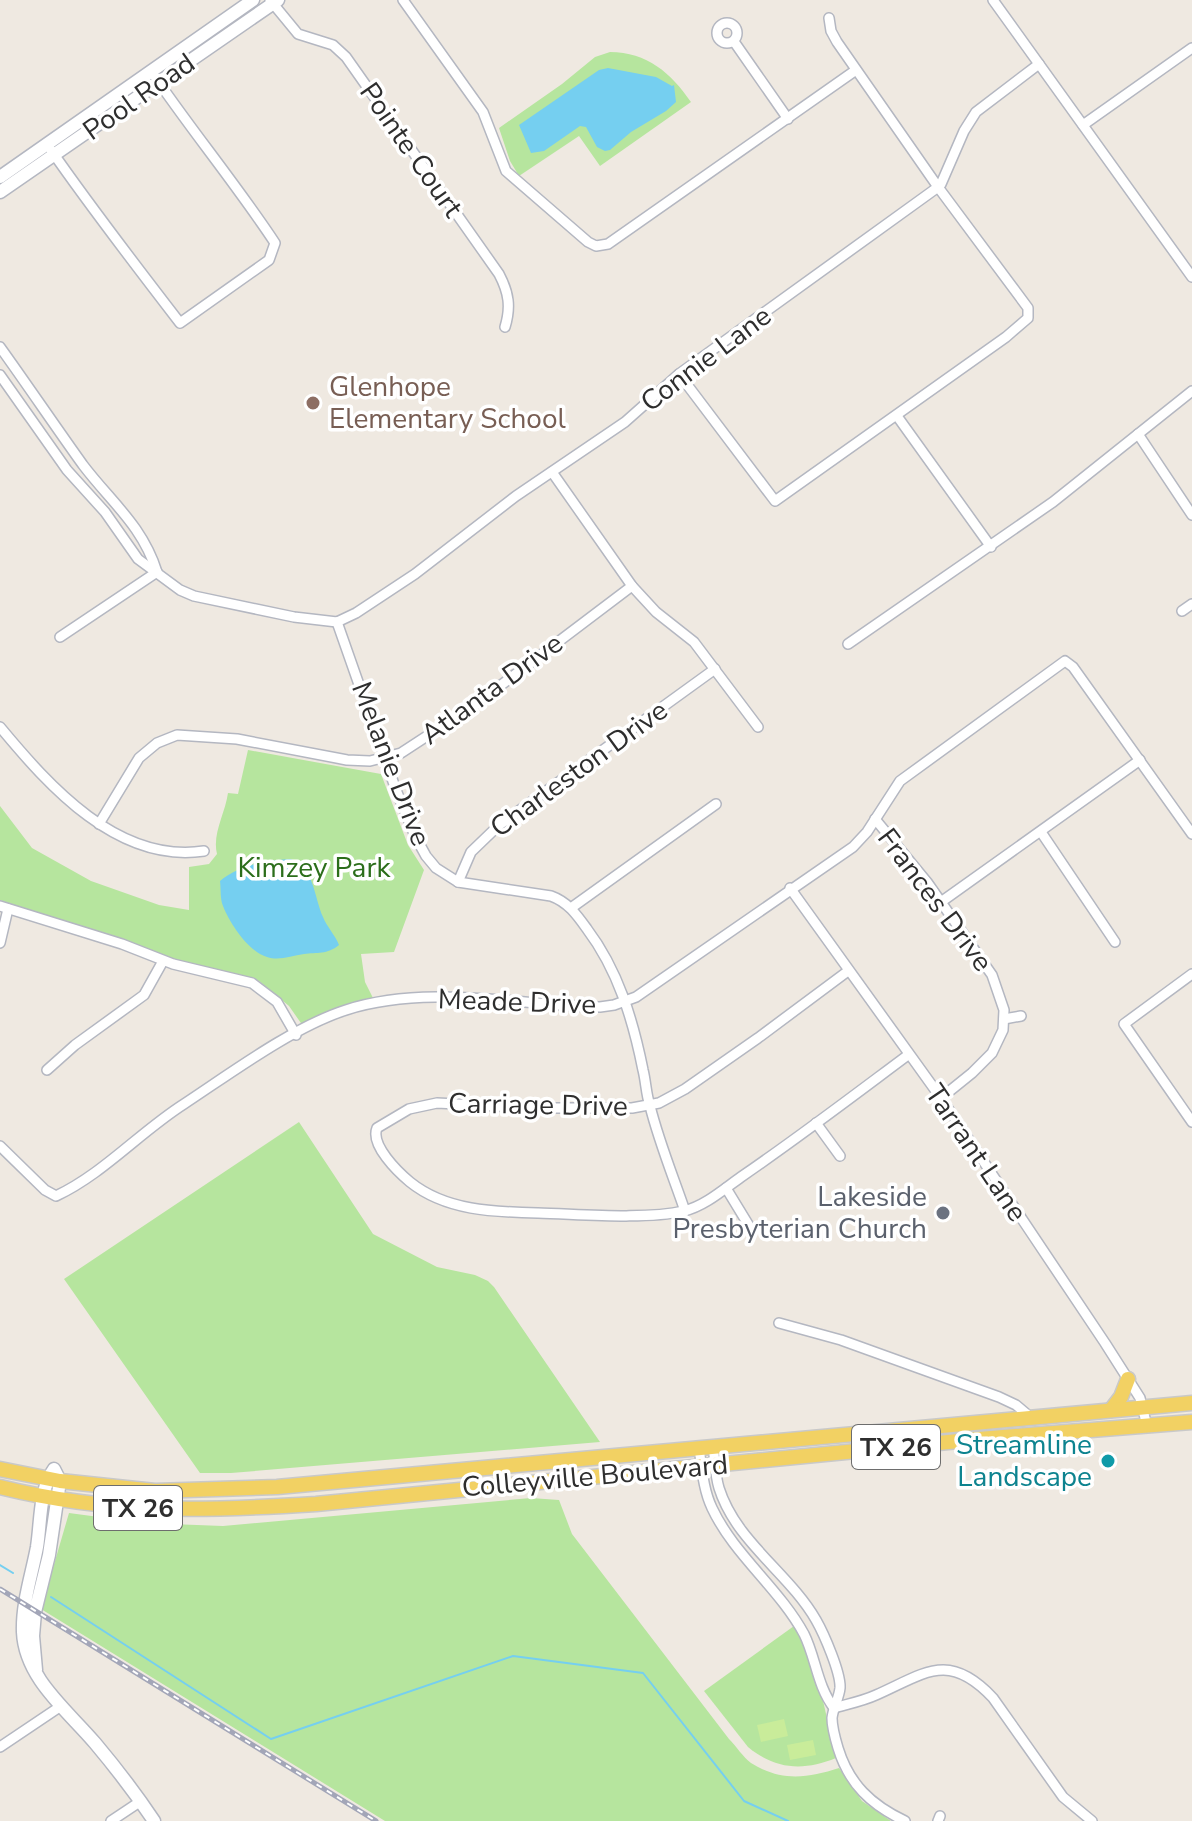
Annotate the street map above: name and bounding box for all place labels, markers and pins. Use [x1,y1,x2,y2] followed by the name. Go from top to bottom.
[329,368,566,438] place label: Glenhope Elementary School
[304,394,322,412] marker: Glenhope Elementary School
[672,1178,927,1248] place label: Lakeside Presbyterian Church
[934,1204,952,1222] marker: Lakeside Presbyterian Church
[956,1426,1092,1496] place label: Streamline Landscape
[1099,1452,1117,1470] marker: Streamline Landscape

